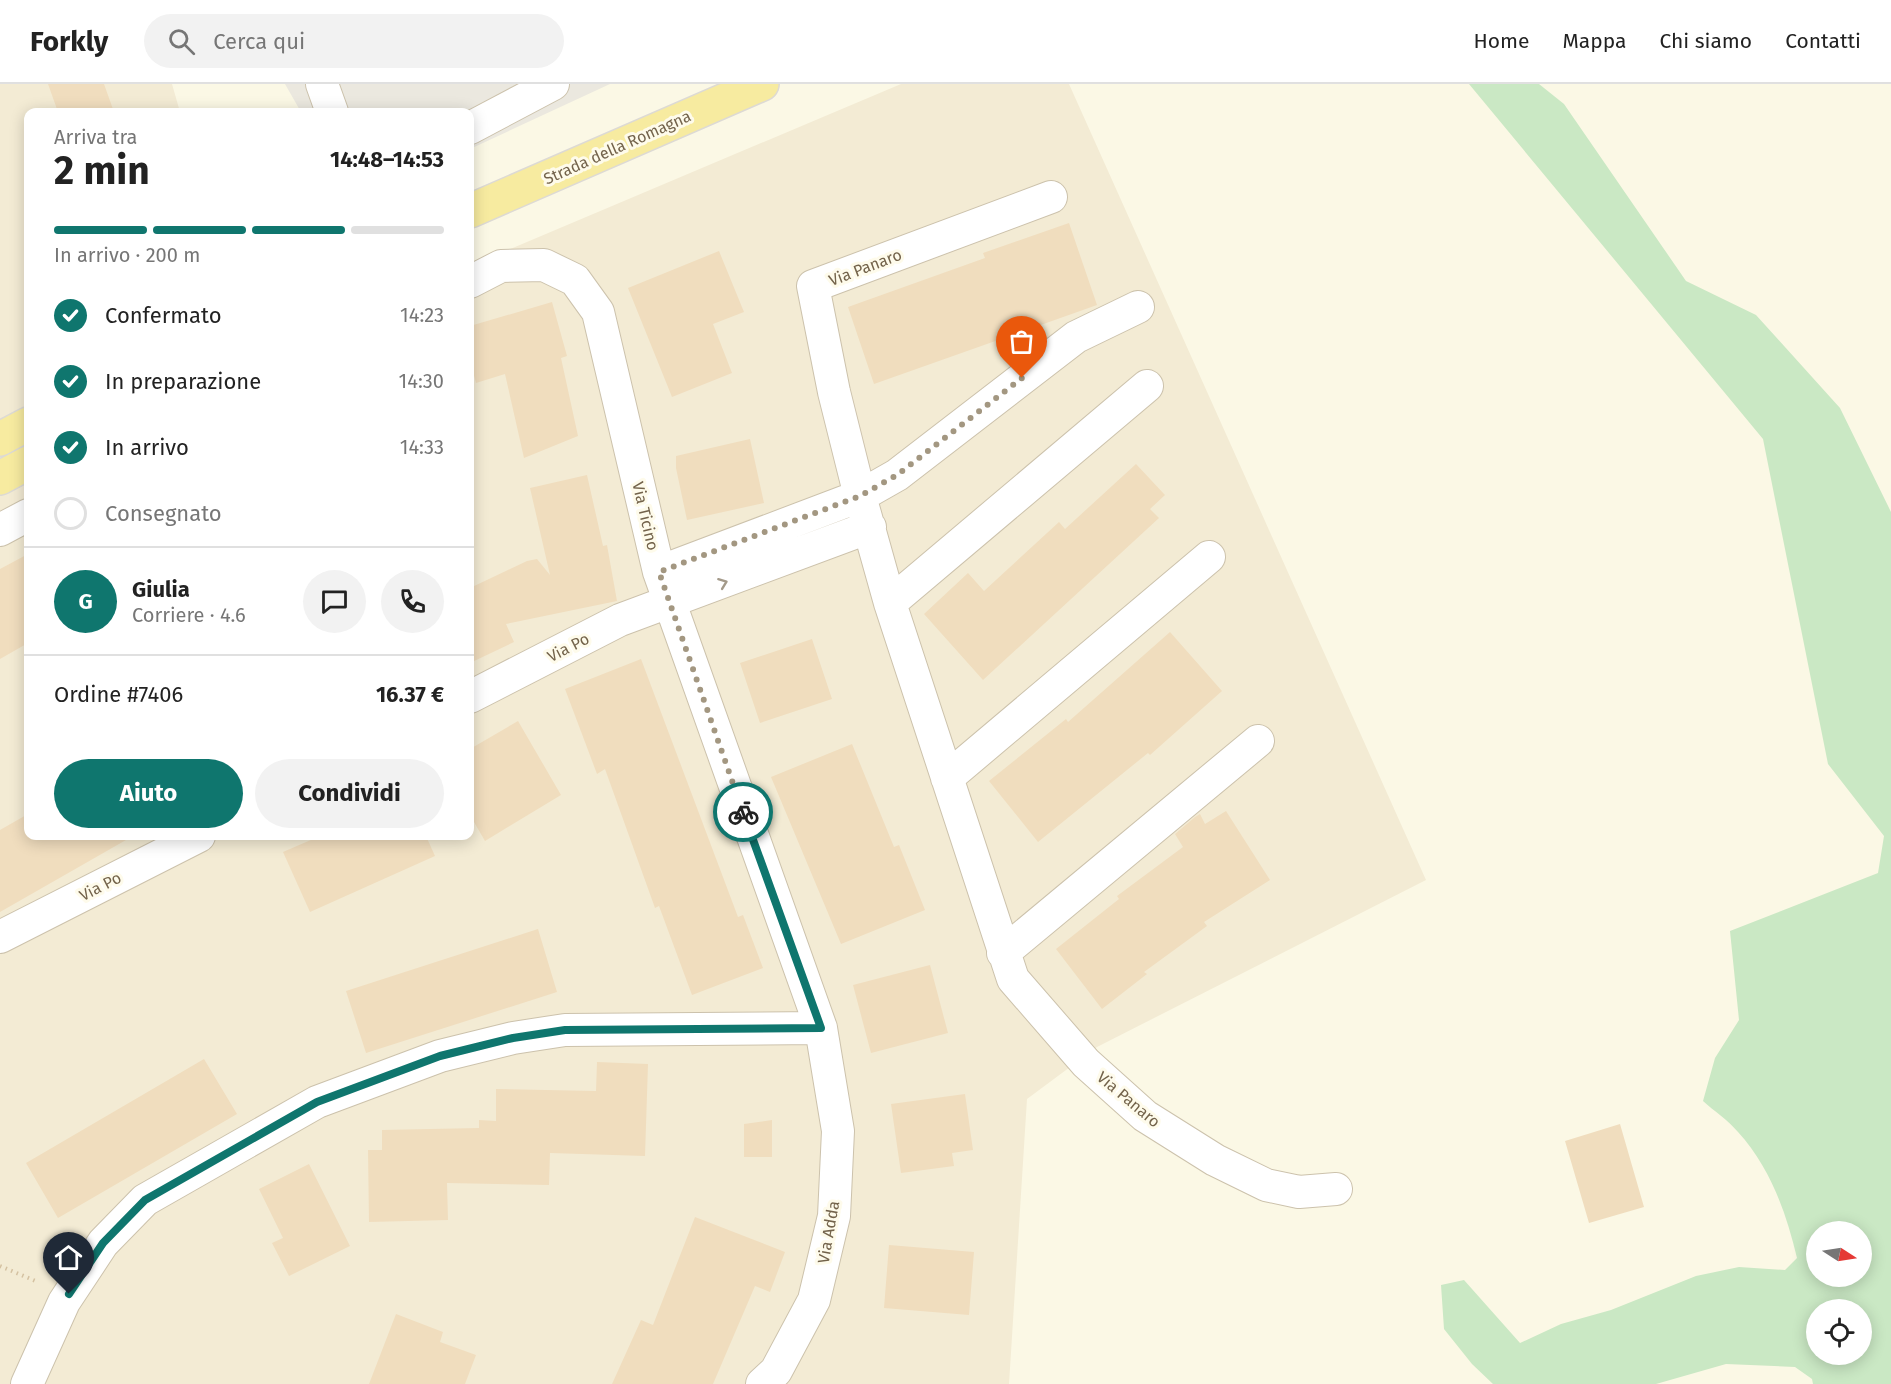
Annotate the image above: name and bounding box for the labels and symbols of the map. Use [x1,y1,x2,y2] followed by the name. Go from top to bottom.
[541,106,694,189] street label: Strada della Romagna
[826,245,904,290] street label: Via Panaro
[996,316,1047,378] pin
[628,480,663,552] street label: Via Ticino
[717,577,728,590] one-way arrow
[544,629,592,666] street label: Via Po
[713,782,773,842] courier
[76,868,124,905] street label: Via Po
[1093,1067,1164,1131] street label: Via Panaro
[814,1199,843,1265] street label: Via Adda
[1806,1221,1872,1287] north arrow
[43,1232,94,1294] pin

